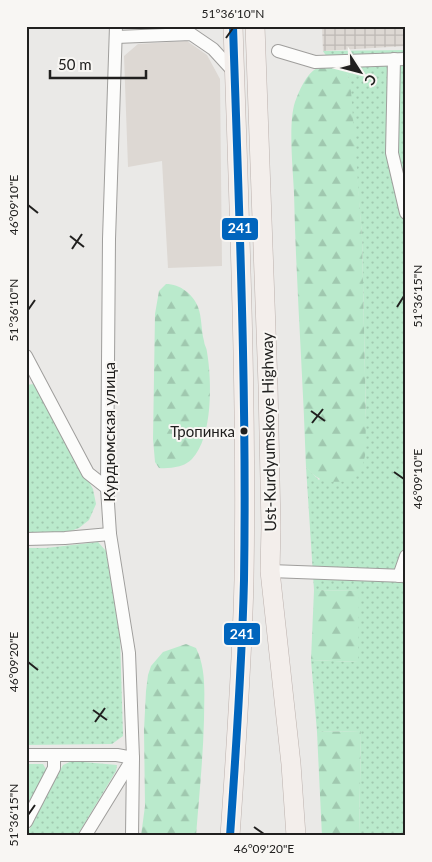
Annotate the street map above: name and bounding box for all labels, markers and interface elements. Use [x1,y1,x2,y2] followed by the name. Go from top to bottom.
[202,6,264,21] text: 51°36'10"N
[50,48,146,80] scale bar
[334,48,384,98] north arrow
[58,55,92,73] text: 50 m
[361,71,381,89] text: С
[6,175,21,235] text: 46°09'10"E
[221,217,259,241] line badge: 241
[228,219,252,236] text: 241
[410,265,425,327] text: 51°36'15"N
[6,279,21,341] text: 51°36'10"N
[257,331,279,532] street label: Ust-Kurdyumskoye Highway
[99,362,118,502] street label: Курдюмская улица
[170,422,235,440] place label: Тропинка
[239,426,249,436] marker: Тропинка
[410,449,425,509] text: 46°09'10"E
[223,622,261,646] line badge: 241
[230,625,254,642] text: 241
[6,632,21,692] text: 46°09'20"E
[6,784,21,846] text: 51°36'15"N
[234,841,294,856] text: 46°09'20"E

